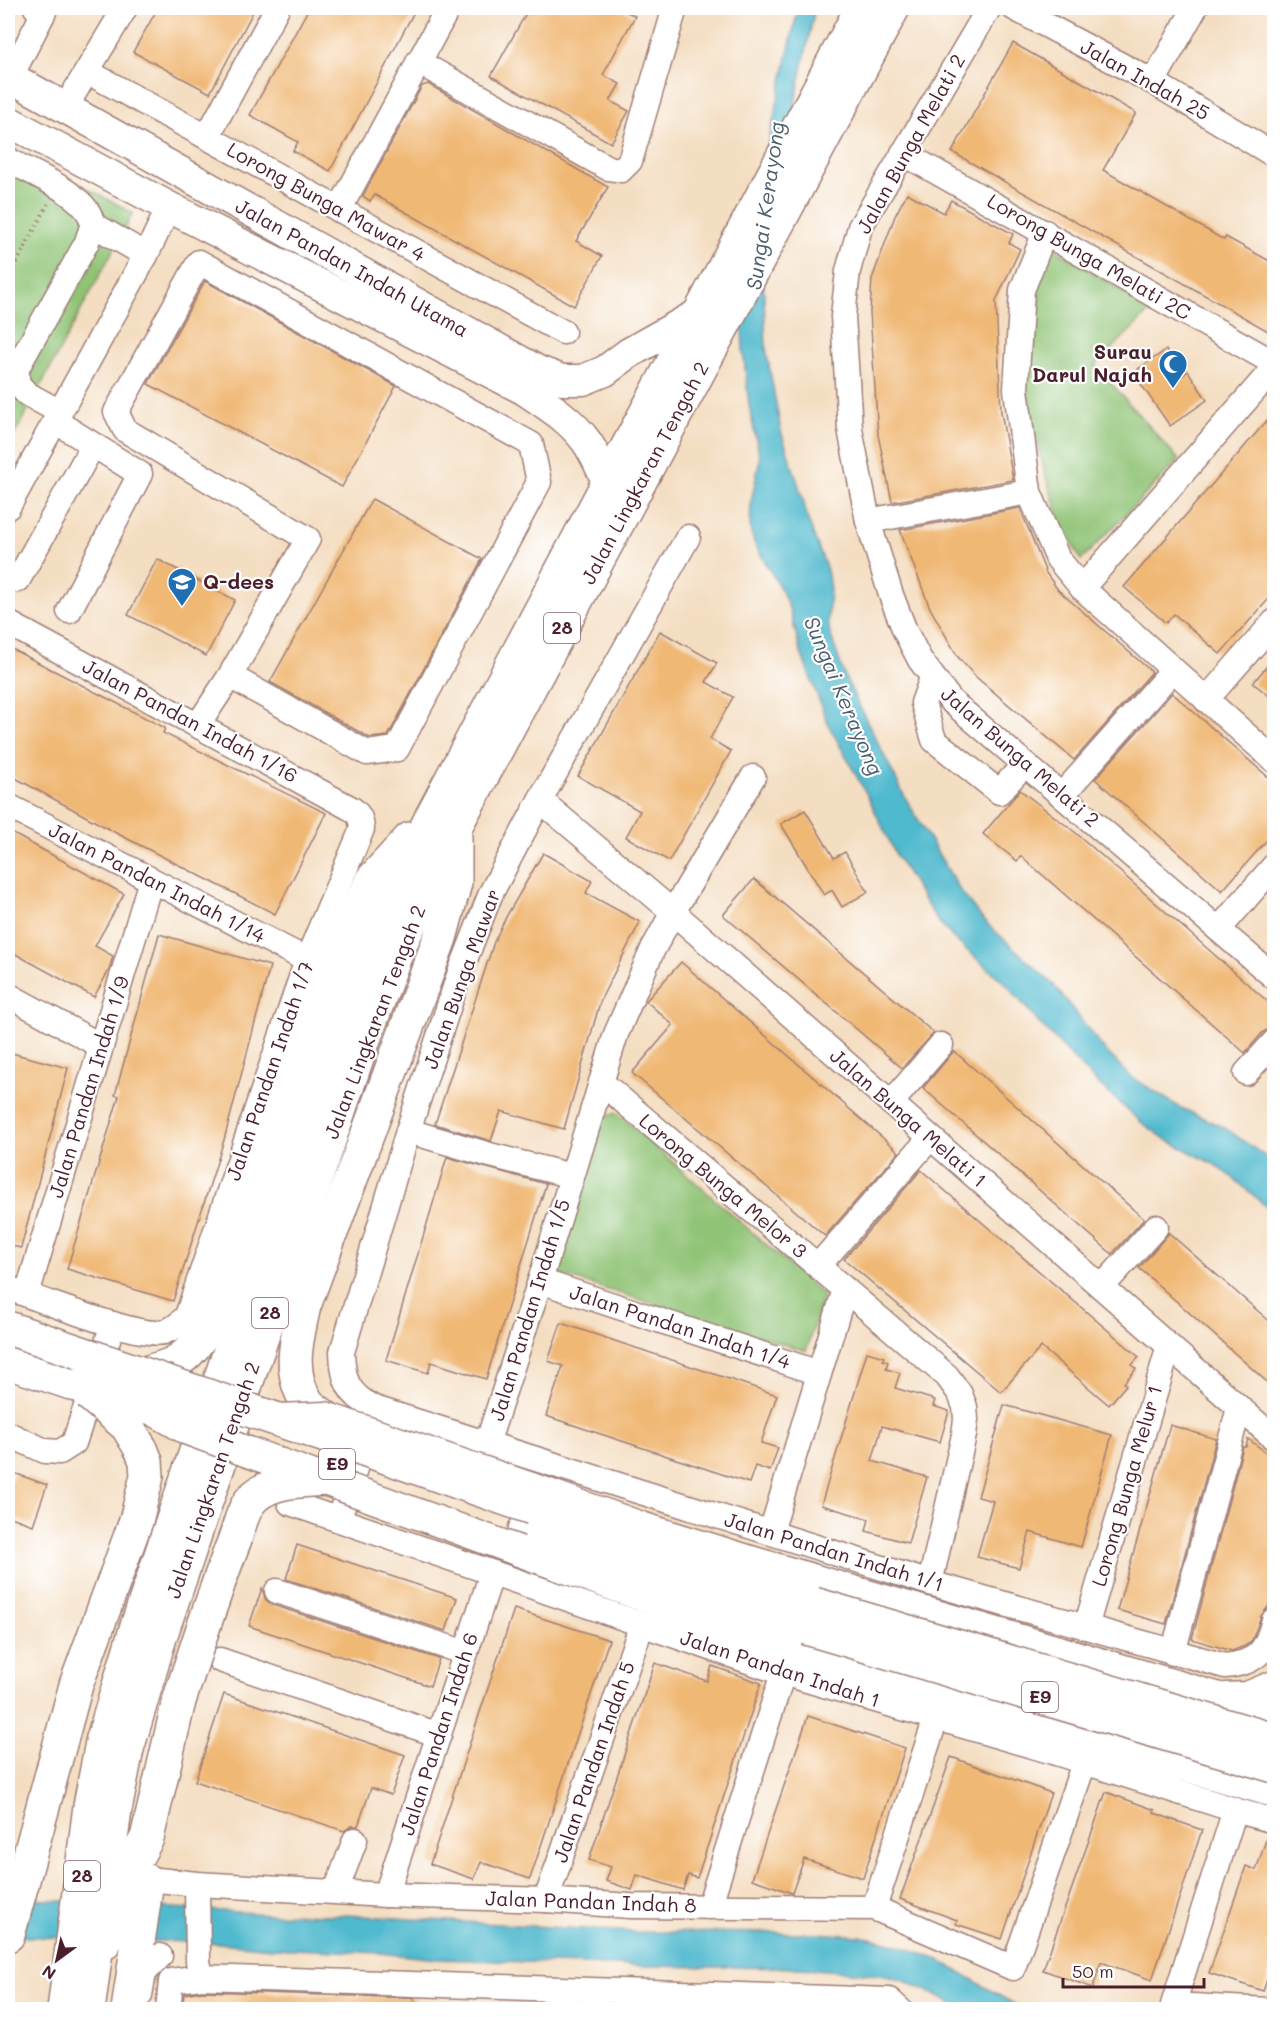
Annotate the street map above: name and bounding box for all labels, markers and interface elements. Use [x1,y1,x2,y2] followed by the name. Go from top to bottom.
[1076,33,1215,125] street label: Jalan Indah 25
[850,49,970,238] street label: Jalan Bunga Melati 2
[739,120,790,292] water label: Sungai Kerayong
[223,136,430,267] street label: Lorong Bunga Mawar 4
[983,187,1196,325] street label: Lorong Bunga Melati 2C
[231,192,474,342] street label: Jalan Pandan Indah Utama
[1032,338,1152,387] place label: Surau Darul Najah
[1157,348,1189,390] mosque icon: Surau Darul Najah
[574,357,714,588] street label: Jalan Lingkaran Tengah 2
[166,566,198,608] school or university icon: Q-dees
[203,568,274,594] place label: Q-dees
[799,612,890,779] water label: Sungai Kerayong
[544,613,580,643] road number: 28
[78,652,302,788] street label: Jalan Pandan Indah 1/16
[936,680,1105,832] street label: Jalan Bunga Melati 2
[45,816,270,948] street label: Jalan Pandan Indah 1/14
[416,885,506,1072] street label: Jalan Bunga Mawar
[317,901,431,1142] street label: Jalan Lingkaran Tengah 2
[219,958,319,1184] street label: Jalan Pandan Indah 1/7
[42,972,134,1201] street label: Jalan Pandan Indah 1/9
[825,1042,992,1192] street label: Jalan Bunga Melati 1
[634,1107,813,1263] street label: Lorong Bunga Melor 3
[483,1196,575,1424] street label: Jalan Pandan Indah 1/5
[567,1278,794,1374] street label: Jalan Pandan Indah 1/4
[252,1298,288,1328] road number: 28
[159,1358,265,1601] street label: Jalan Lingkaran Tengah 2
[1085,1382,1167,1589] street label: Lorong Bunga Melur 1
[319,1449,355,1479] road number: E9
[722,1505,947,1597] street label: Jalan Pandan Indah 1/1
[677,1623,883,1713] street label: Jalan Pandan Indah 1
[393,1629,483,1838] street label: Jalan Pandan Indah 6
[546,1658,640,1866] street label: Jalan Pandan Indah 5
[1022,1682,1058,1712] road number: E9
[64,1861,100,1891] road number: 28
[485,1884,697,1918] street label: Jalan Pandan Indah 8
[27,1930,87,1990] north arrow
[1063,1951,1204,1989] scale bar
[1072,1959,1114,1983] text: 50 m
[38,1961,59,1985] text: N

